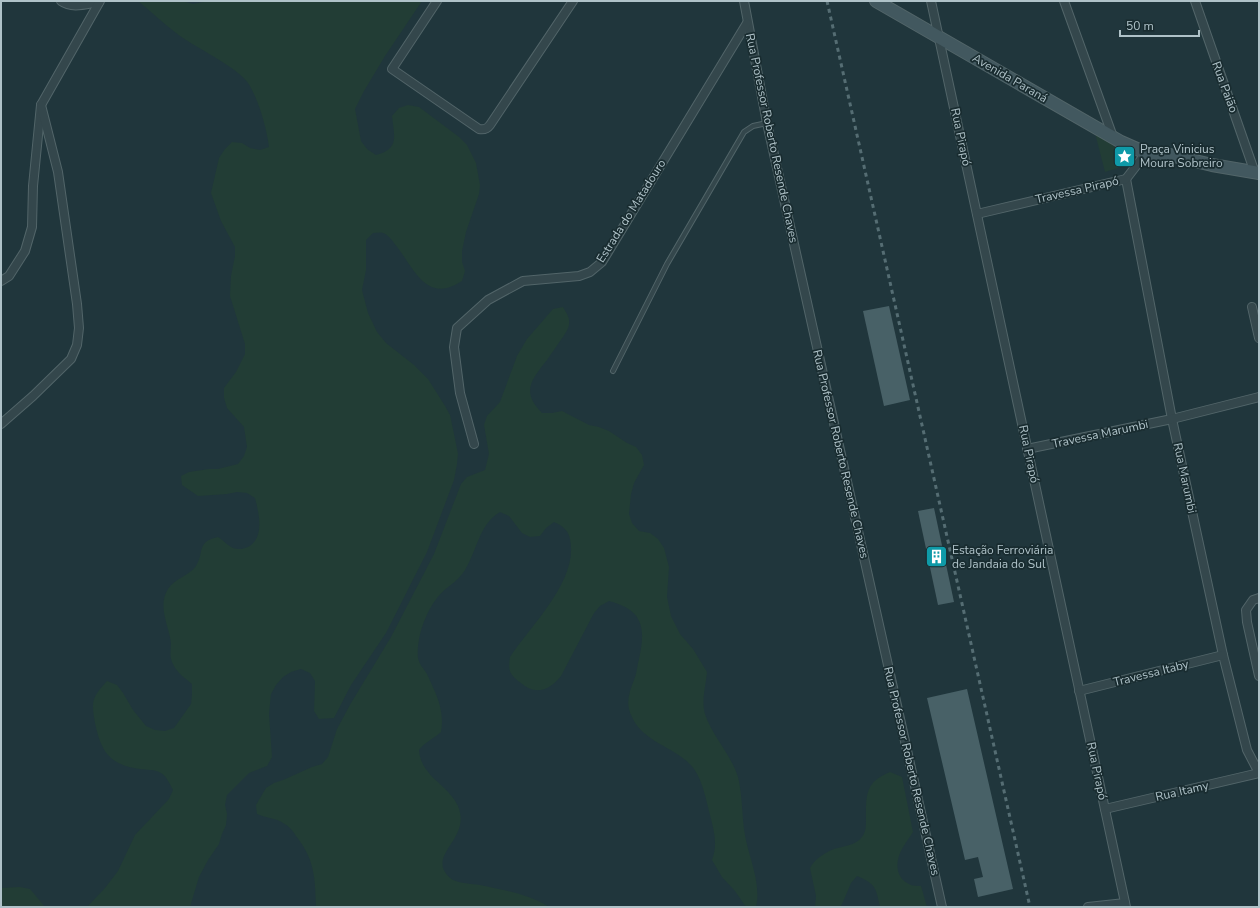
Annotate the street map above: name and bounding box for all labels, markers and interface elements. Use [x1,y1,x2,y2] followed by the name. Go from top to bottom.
[1120,12,1199,38] scale bar
[1126,18,1154,34] text: 50 m
[742,32,802,245] street label: Rua Professor Roberto Resende Chaves
[969,50,1051,106] street label: Avenida Paraná
[1208,59,1242,115] street label: Rua Paião
[947,107,975,168] street label: Rua Pirapó
[1140,141,1223,171] place label: Praça Vinicius Moura Sobreiro
[1112,143,1138,169] place icon: Praça Vinicius Moura Sobreiro
[593,156,670,266] street label: Estrada do Matadouro
[1034,173,1121,207] street label: Travessa Pirapó
[809,348,873,560] street label: Rua Professor Roberto Resende Chaves
[1050,416,1150,452] street label: Travessa Marumbi
[1015,424,1043,485] street label: Rua Pirapó
[1170,441,1200,515] street label: Rua Marumbi
[952,542,1053,572] place label: Estação Ferroviária de Jandaia do Sul
[923,544,949,570] building icon: Estação Ferroviária de Jandaia do Sul
[1112,656,1191,690] street label: Travessa Itaby
[880,665,944,877] street label: Rua Professor Roberto Resende Chaves
[1083,741,1111,802] street label: Rua Pirapó
[1154,777,1211,805] street label: Rua Itamy

